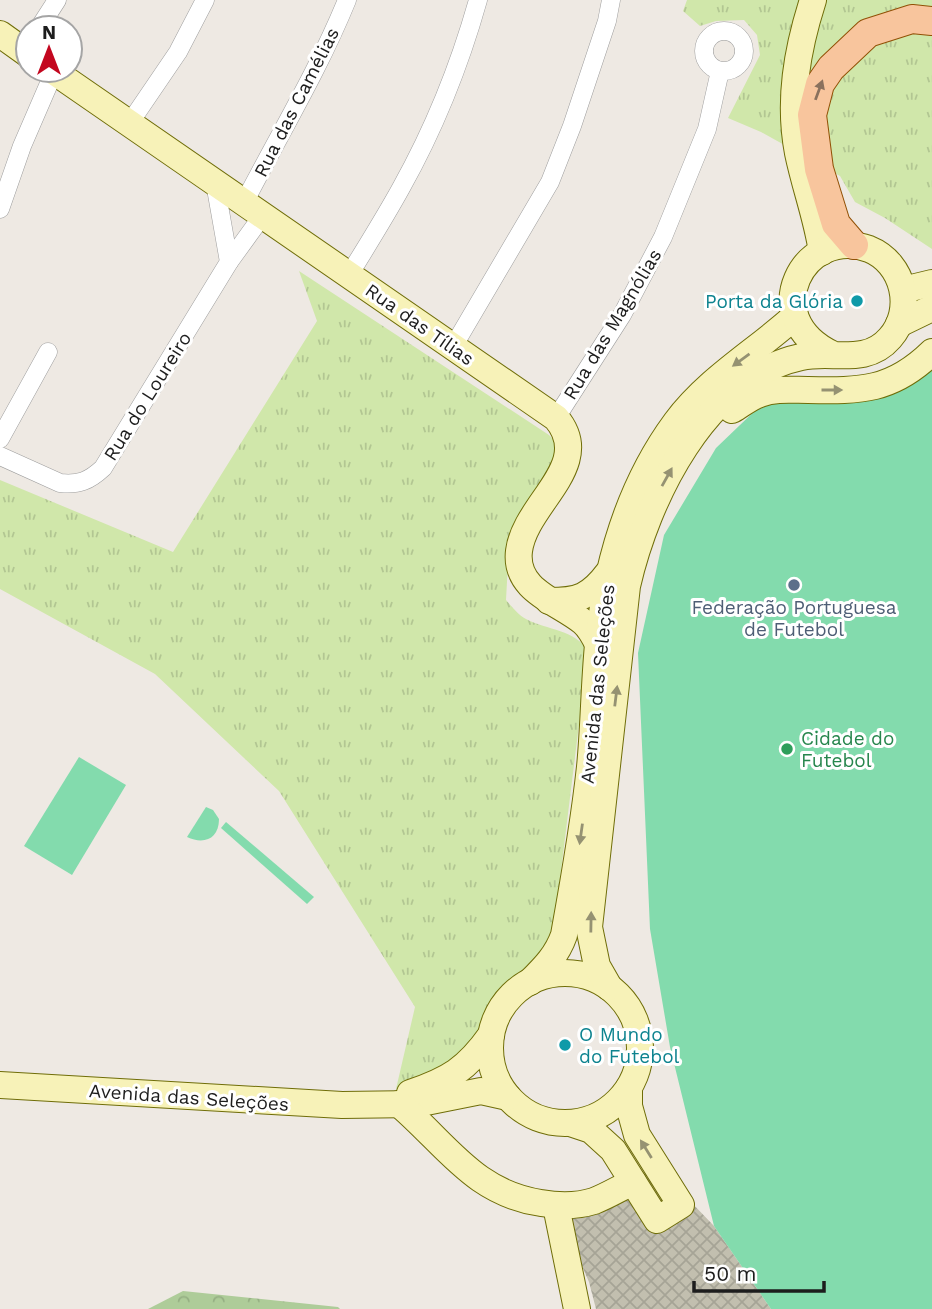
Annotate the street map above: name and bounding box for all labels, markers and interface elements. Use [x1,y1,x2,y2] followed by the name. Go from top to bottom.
[14,14,84,84] north arrow
[42,21,56,44] text: N
[249,24,344,181] street label: Rua das Camélias
[814,79,825,100] one-way arrow
[558,245,667,404] street label: Rua das Magnólias
[361,278,478,370] street label: Rua das Tílias
[705,290,843,313] place label: Porta da Glória
[849,293,865,309] marker: Porta da Glória
[99,328,196,465] street label: Rua do Loureiro
[733,352,751,367] one-way arrow
[821,384,843,396] one-way arrow
[661,467,672,487] one-way arrow
[786,577,802,593] marker: Federação Portuguesa de Futebol
[576,583,619,785] street label: Avenida das Seleções
[691,596,897,641] place label: Federação Portuguesa de Futebol
[610,685,621,707] one-way arrow
[801,727,894,772] place label: Cidade do Futebol
[779,741,795,757] marker: Cidade do Futebol
[575,823,586,845] one-way arrow
[585,911,596,933] one-way arrow
[579,1023,680,1068] place label: O Mundo do Futebol
[557,1037,573,1053] marker: O Mundo do Futebol
[88,1079,290,1116] street label: Avenida das Seleções
[640,1140,653,1159] one-way arrow
[694,1250,824,1294] scale bar
[704,1261,756,1286] text: 50 m

